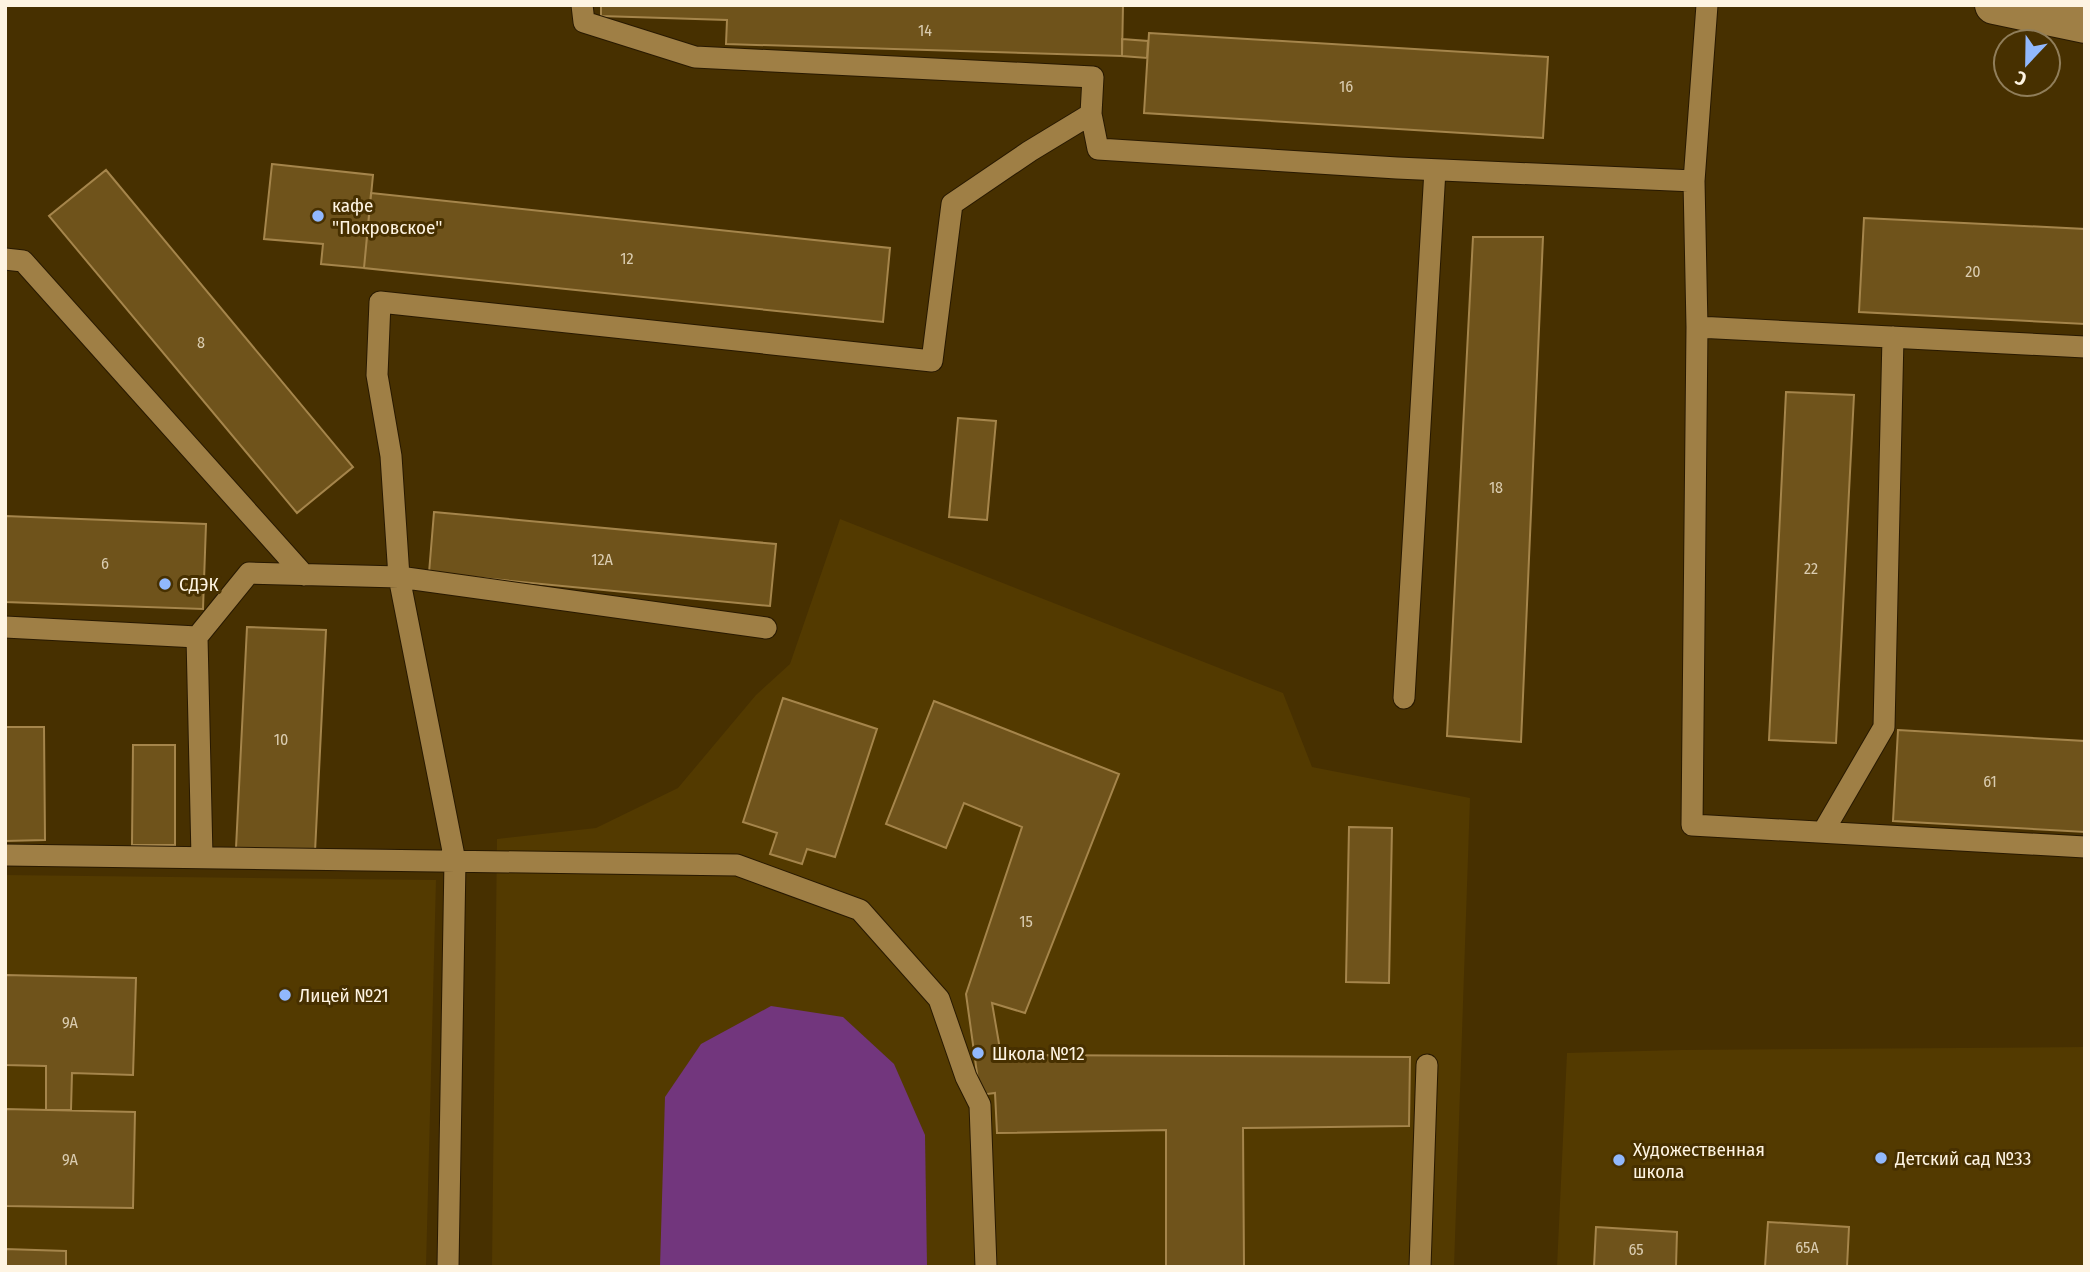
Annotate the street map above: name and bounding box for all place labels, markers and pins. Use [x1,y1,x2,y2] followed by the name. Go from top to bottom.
[332,194,442,239] place label: кафе "Покровское"
[310,208,326,224] marker: кафе "Покровское"
[179,573,219,596] place label: СДЭК
[157,576,173,592] marker: СДЭК
[299,984,389,1007] place label: Лицей №21
[277,987,293,1003] marker: Лицей №21
[992,1042,1085,1065] place label: Школа №12
[970,1045,986,1061] marker: Школа №12
[1633,1138,1765,1183] place label: Художественная школа
[1894,1147,2031,1170] place label: Детский сад №33
[1873,1150,1889,1166] marker: Детский сад №33
[1611,1152,1627,1168] marker: Художественная школа

